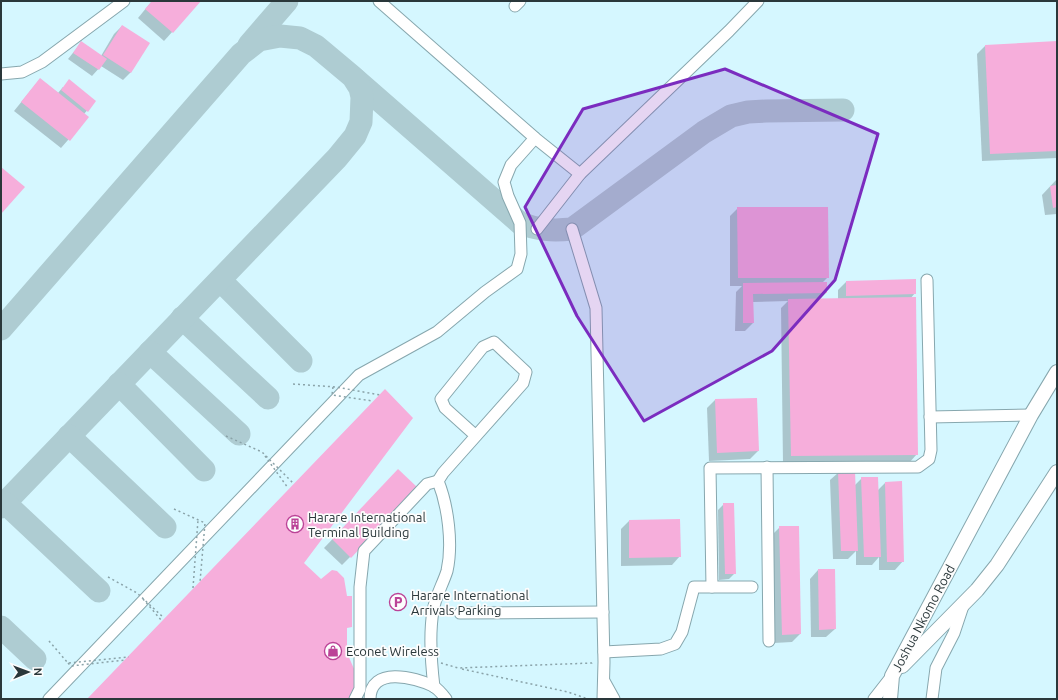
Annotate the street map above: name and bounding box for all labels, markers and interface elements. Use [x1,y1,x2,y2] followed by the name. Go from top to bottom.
[308,510,426,539] place label: Harare International Terminal Building
[285,514,305,534] building icon: Harare International Terminal Building
[889,562,957,674] street label: Joshua Nkomo Road
[411,588,529,617] place label: Harare International Arrivals Parking
[388,592,408,612] parking icon: Harare International Arrivals Parking
[323,641,343,661] shop icon: Econet Wireless
[346,644,439,658] place label: Econet Wireless
[8,652,48,692] north arrow
[32,668,44,676] text: N

